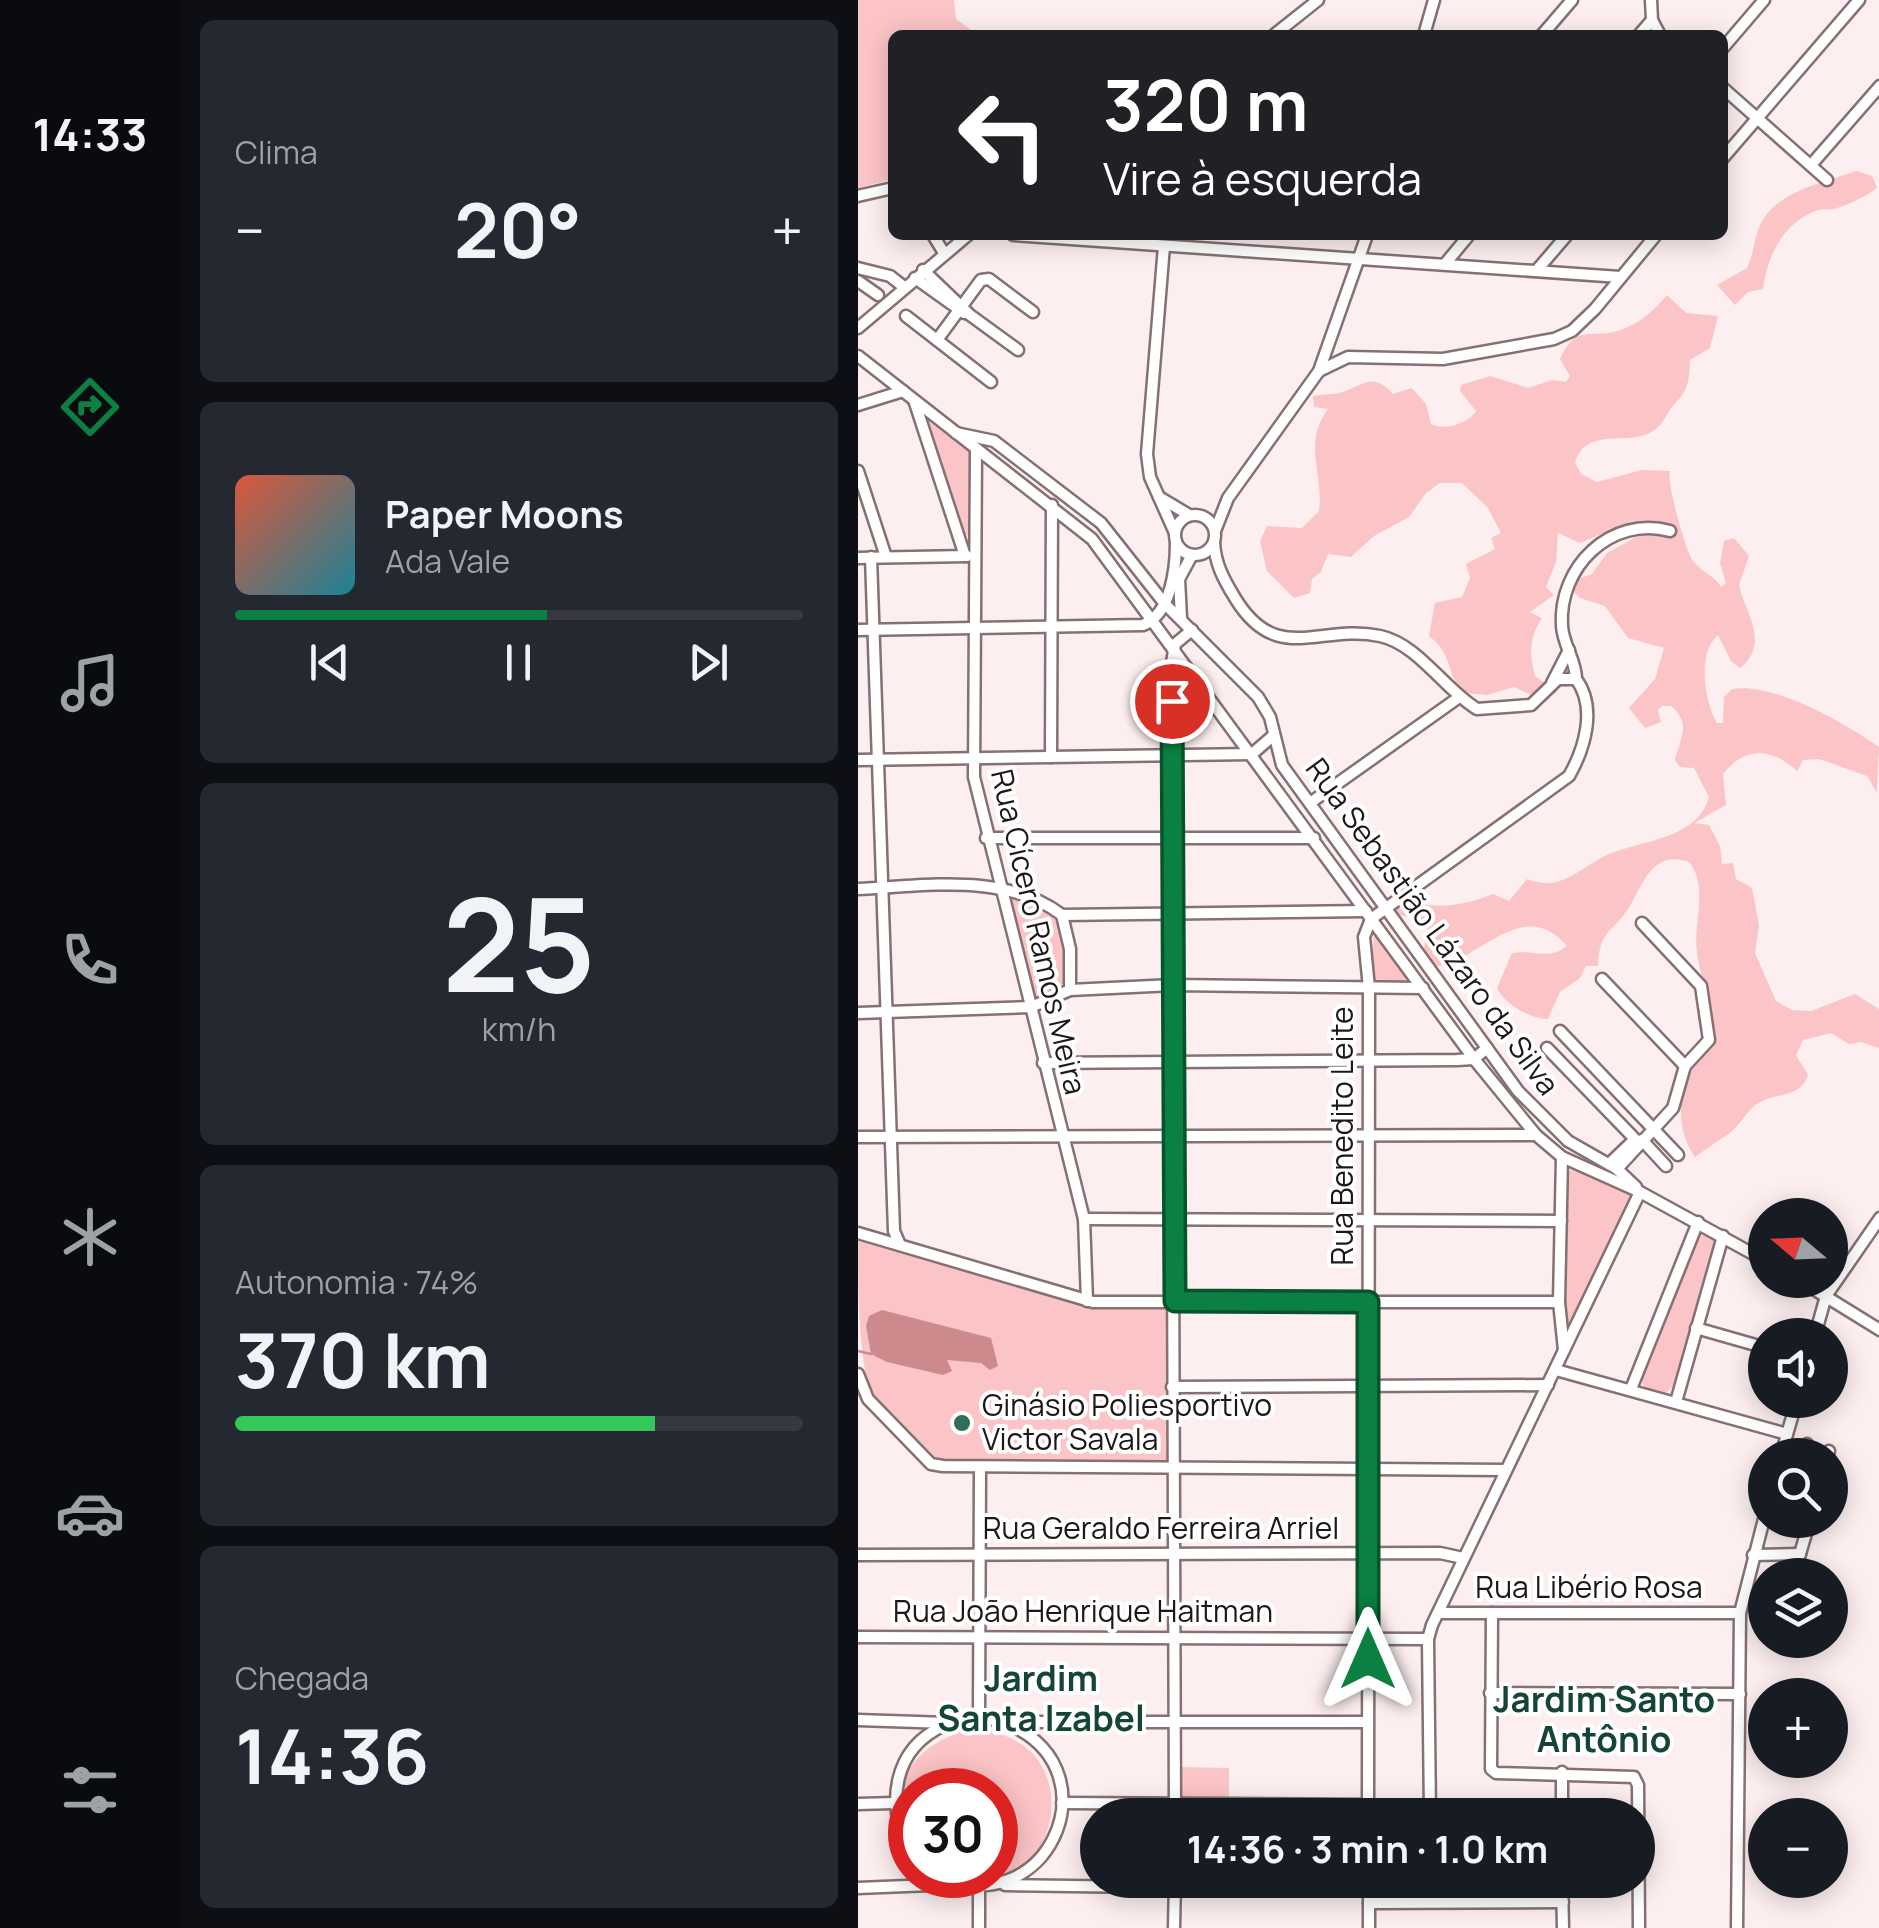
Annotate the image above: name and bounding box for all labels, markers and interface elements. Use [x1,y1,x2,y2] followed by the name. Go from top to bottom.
[1103,56,1308,152] text: 320 m
[938,70,1068,200] icon: left
[33,103,147,165] text: 14:33
[235,130,318,174] text: Clima
[1103,147,1422,209] text: Vire à esquerda
[454,178,582,281] text: 20°
[235,192,265,268] text: −
[771,192,803,268] text: +
[55,372,125,442] icon: directions
[385,487,624,539] text: Paper Moons
[385,539,510,583] text: Ada Vale
[302,635,357,690] icon: previous
[491,635,546,690] icon: pause
[681,635,736,690] icon: next
[55,648,125,718] icon: music
[1130,659,1215,744] pin
[1145,674,1200,729] icon: arrive
[1297,749,1569,1103] street label: Rua Sebastião Lázaro da Silva
[982,765,1097,1098] street label: Rua Cícero Ramos Meira
[442,853,596,1031] text: 25
[55,925,125,995] icon: phone
[482,1007,556,1051] text: km/h
[1321,1007,1362,1265] street label: Rua Benedito Leite
[1748,1198,1848,1298] north arrow
[1748,1198,1848,1898] map controls
[55,1202,125,1272] icon: climate
[235,1260,478,1304] text: Autonomia · 74%
[235,1308,491,1411] text: 370 km
[1748,1318,1848,1418] button: sound
[982,1384,1272,1459] place label: Ginásio Poliesportivo Victor Savala
[951,1412,973,1434] marker: Ginásio Poliesportivo Victor Savala
[1748,1438,1848,1538] button: search
[55,1478,125,1548] icon: car
[983,1507,1339,1548] street label: Rua Geraldo Ferreira Arriel
[1748,1558,1848,1658] button: layers
[1475,1566,1703,1607] street label: Rua Libério Rosa
[893,1590,1273,1631] street label: Rua João Henrique Haitman
[1316,1607,1420,1711] position arrow
[937,1654,1145,1742] district label: Jardim Santa Izabel
[235,1656,369,1700] text: Chegada
[1493,1675,1715,1763] district label: Jardim Santo Antônio
[1748,1678,1848,1778] button: +
[235,1704,429,1807] text: 14:36
[55,1755,125,1825] icon: filters
[888,1768,1018,1898] speed limit sign: 30
[1748,1798,1848,1898] button: −
[1187,1822,1548,1874] text: 14:36 · 3 min · 1.0 km

